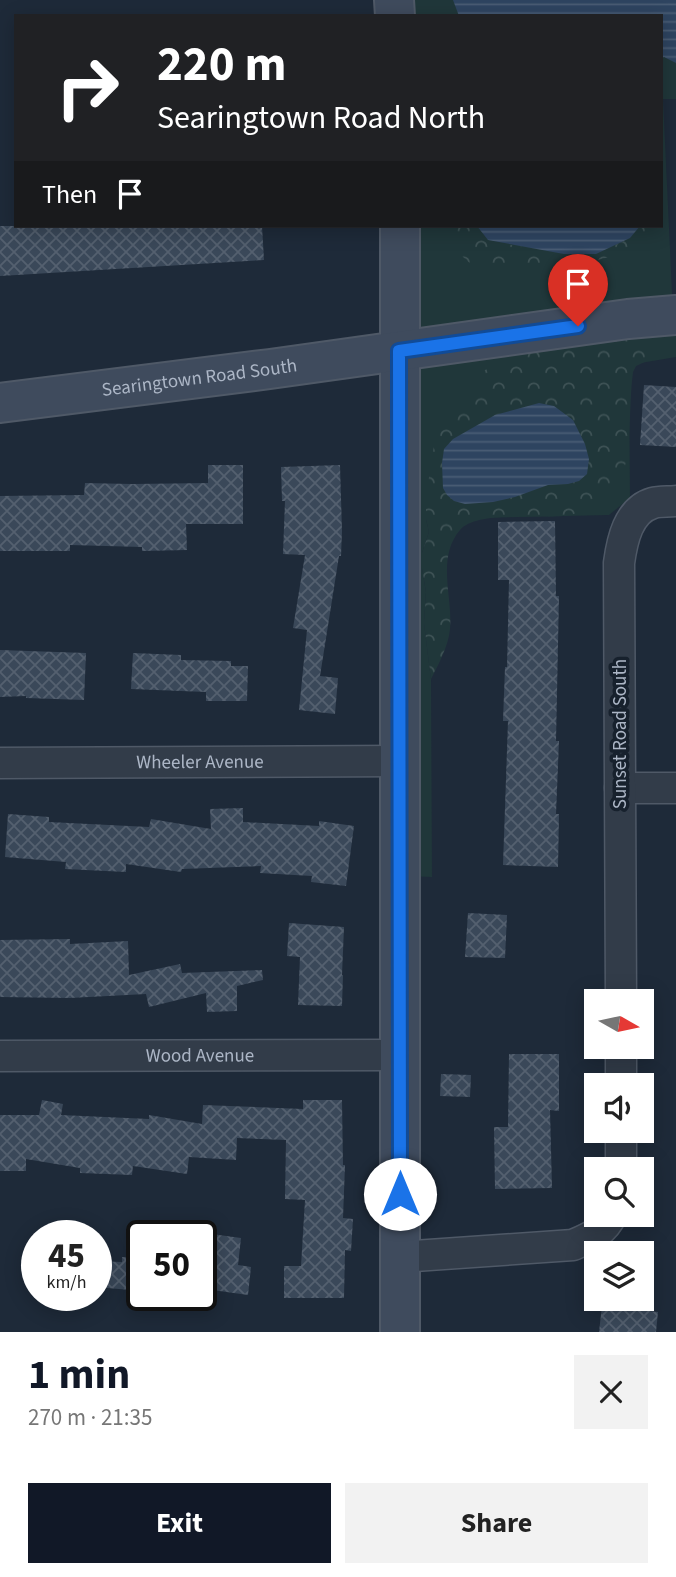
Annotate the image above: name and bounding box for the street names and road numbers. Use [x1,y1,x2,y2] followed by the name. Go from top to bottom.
[100,352,299,404] street label: Searingtown Road South
[607,659,634,809] street label: Sunset Road South
[136,748,264,776] street label: Wheeler Avenue
[146,1042,254,1069] street label: Wood Avenue

